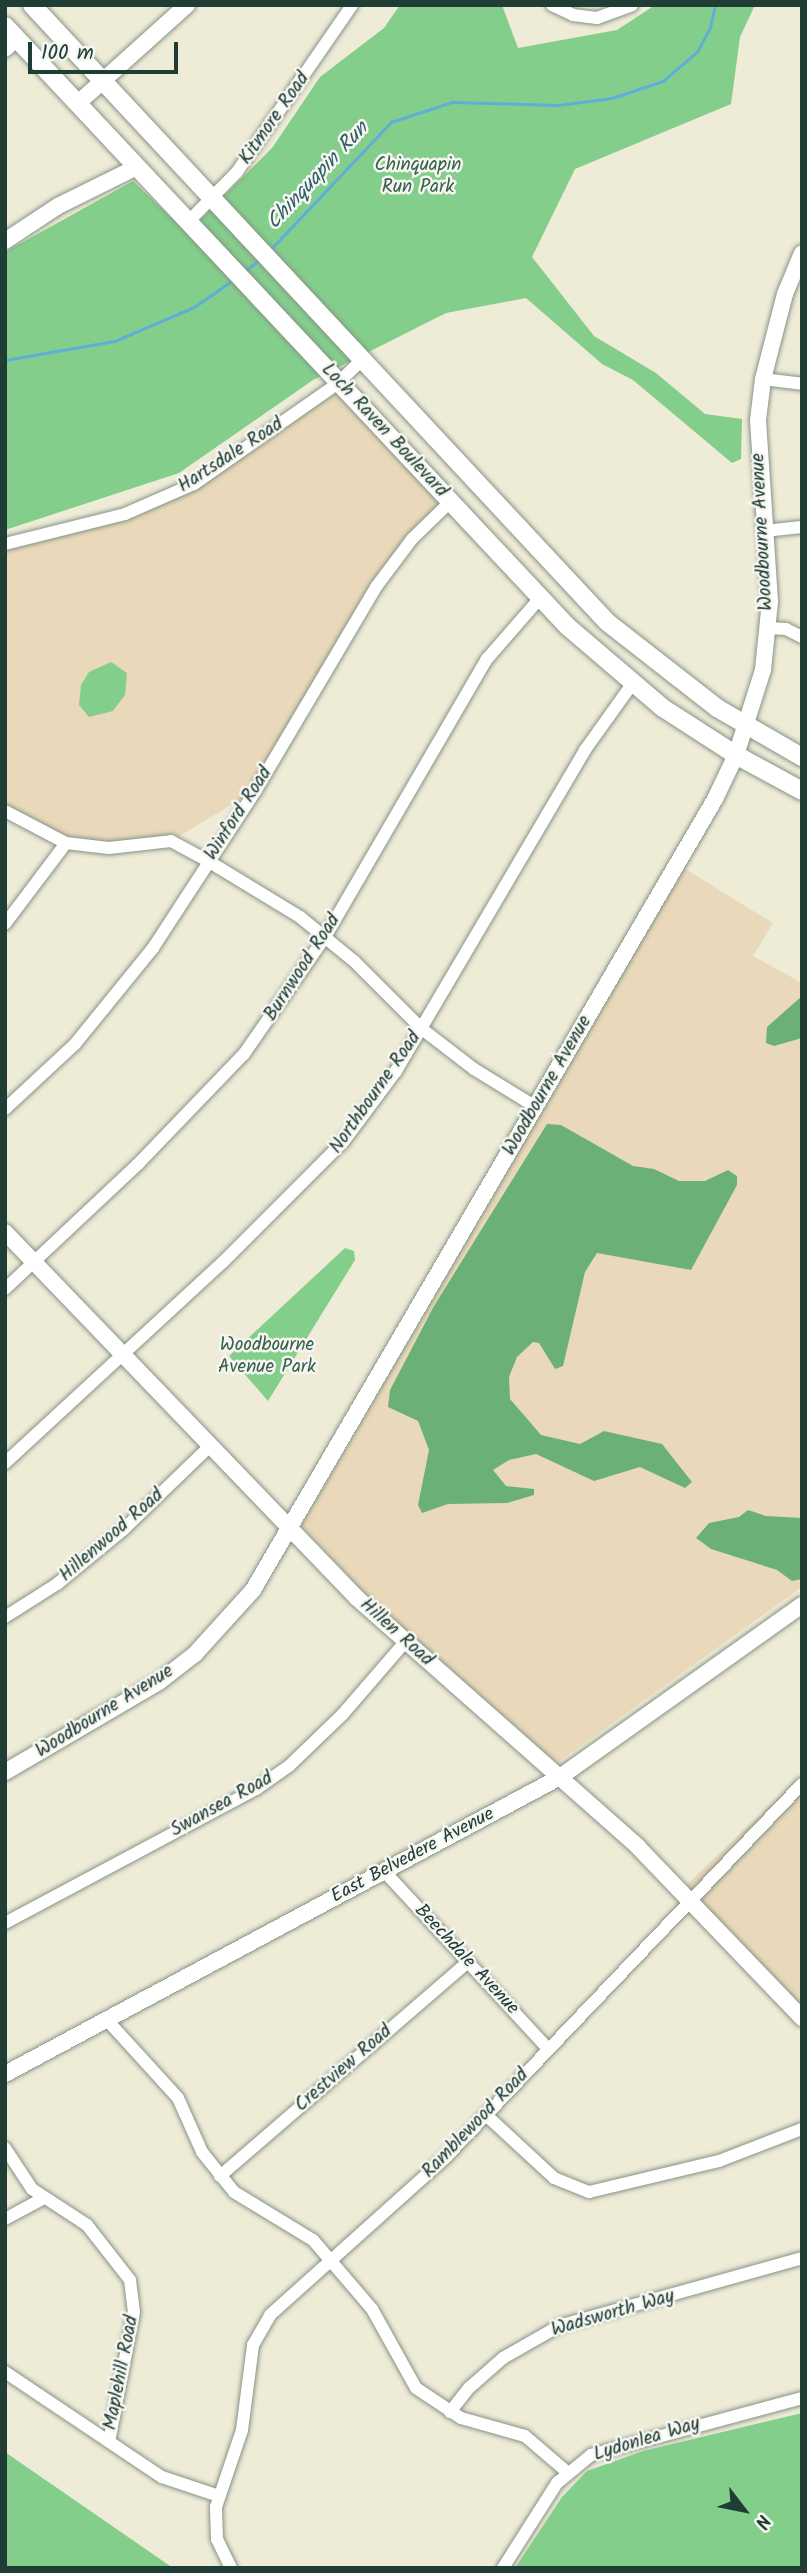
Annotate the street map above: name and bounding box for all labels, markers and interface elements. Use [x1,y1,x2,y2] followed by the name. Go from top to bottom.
[32,28,182,72] scale bar
[41,37,94,70] text: 100 m
[235,68,315,170] street label: Kitmore Road
[262,117,374,235] water label: Chinquapin Run
[374,155,462,199] park label: Chinquapin Run Park
[316,359,452,503] street label: Loch Raven Boulevard
[174,414,288,498] street label: Hartsdale Road
[747,453,779,611] street label: Woodbourne Avenue
[200,763,278,865] street label: Winford Road
[260,910,346,1026] street label: Burnwood Road
[499,1012,597,1160] street label: Woodbourne Avenue
[325,1028,427,1158] street label: Northbourne Road
[218,1335,316,1379] park label: Woodbourne Avenue Park
[55,1485,169,1587] street label: Hillenwood Road
[355,1594,437,1672] street label: Hillen Road
[32,1661,178,1763] street label: Woodbourne Avenue
[167,1768,277,1842] street label: Swansea Road
[328,1803,498,1909] street label: East Belvedere Avenue
[409,1900,523,2020] street label: Beechdale Avenue
[291,2021,397,2117] street label: Crestview Road
[418,2064,534,2184] street label: Ramblewood Road
[549,2286,677,2342] street label: Wadsworth Way
[100,2314,144,2432] street label: Maplehill Road
[591,2413,703,2467] street label: Lydonlea Way
[709,2475,779,2545] north arrow
[746,2508,778,2534] text: N

